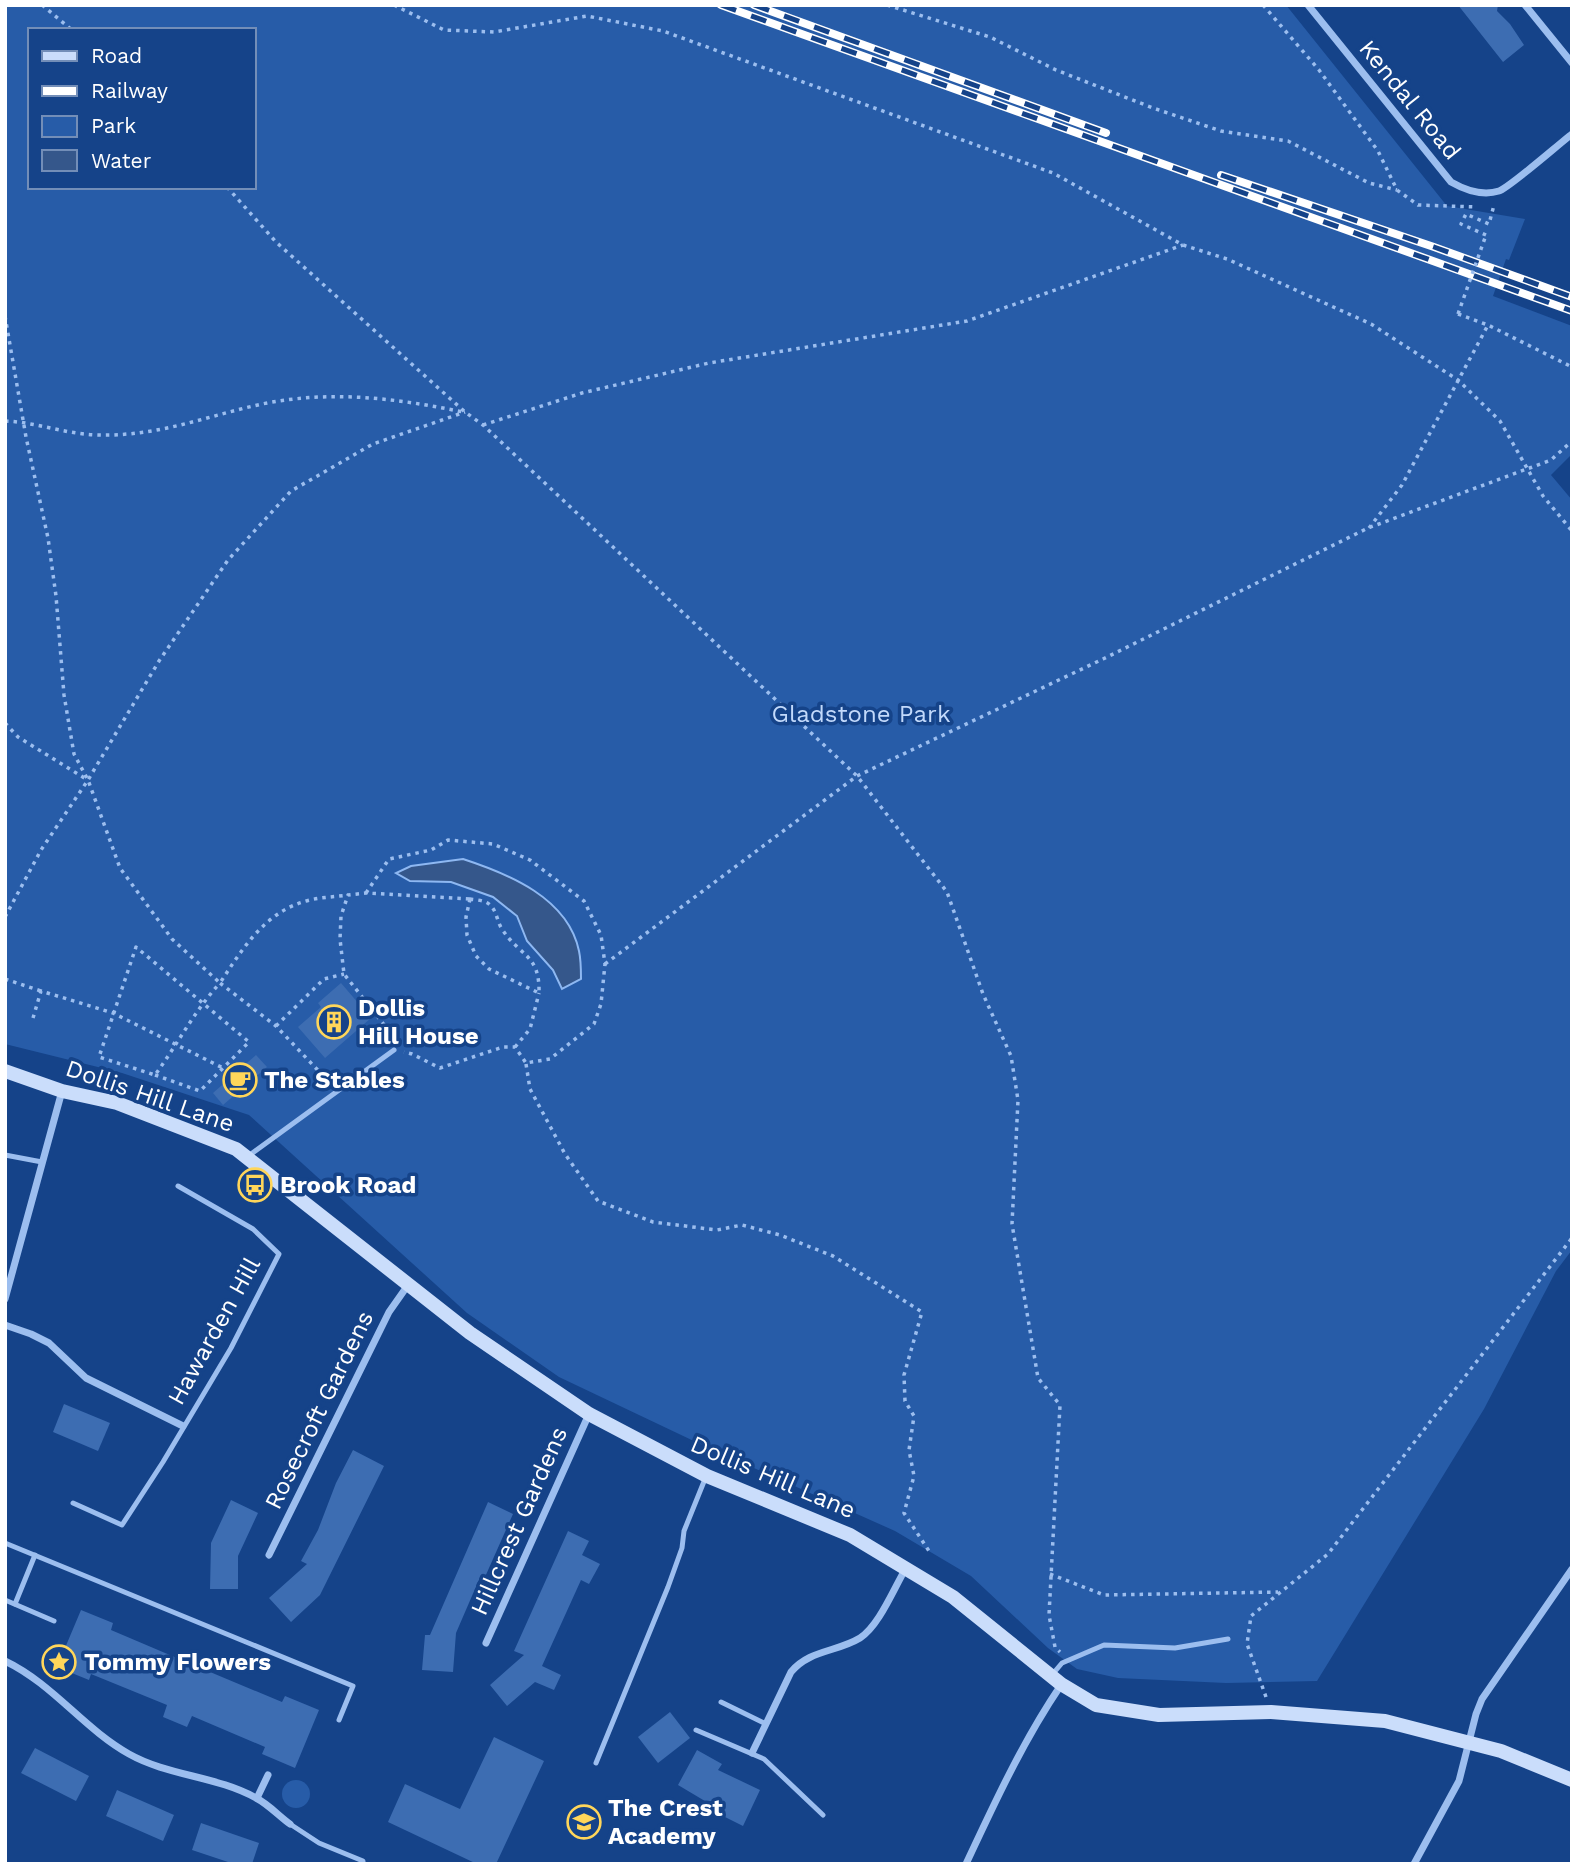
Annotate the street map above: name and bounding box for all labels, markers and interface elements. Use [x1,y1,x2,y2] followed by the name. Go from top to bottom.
[28,28,256,189] legend
[1353,35,1467,165] street label: Kendal Road
[91,43,142,68] text: Road
[91,78,168,103] text: Railway
[91,113,136,138] text: Park
[91,148,152,173] text: Water
[772,700,951,728] park label: Gladstone Park
[358,994,479,1050] place label: Dollis Hill House
[315,1003,353,1041] building icon: Dollis Hill House
[62,1054,238,1138] street label: Dollis Hill Lane
[221,1061,259,1099] cafe icon: The Stables
[264,1066,405,1094] place label: The Stables
[236,1166,274,1204] bus stop icon: Brook Road
[280,1171,416,1199] place label: Brook Road
[162,1252,266,1410] street label: Hawarden Hill
[259,1306,379,1514] street label: Rosecroft Gardens
[465,1423,573,1619] street label: Hillcrest Gardens
[686,1430,860,1524] street label: Dollis Hill Lane
[40,1643,78,1681] place icon: Tommy Flowers
[84,1648,271,1676] place label: Tommy Flowers
[608,1794,723,1850] place label: The Crest Academy
[565,1803,603,1841] school or university icon: The Crest Academy

